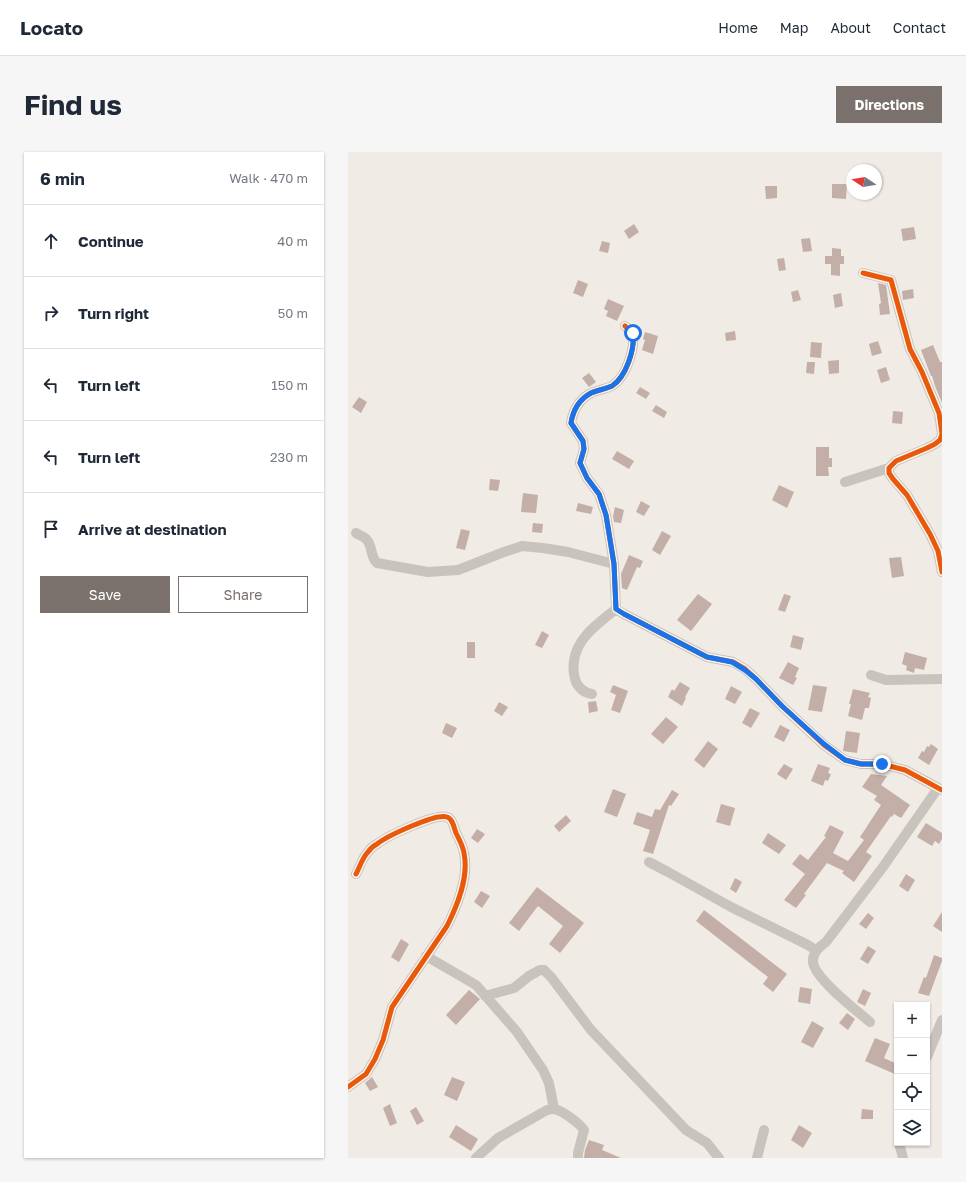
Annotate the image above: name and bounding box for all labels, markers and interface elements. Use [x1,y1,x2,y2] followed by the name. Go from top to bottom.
[20,16,83,39] text: Locato
[718,19,758,36] text: Home
[780,19,808,36] text: Map
[830,19,871,36] text: About
[893,19,946,36] text: Contact
[836,86,942,123] button: Directions
[24,88,122,121] text: Find us
[846,164,882,200] north arrow
[40,168,85,189] text: 6 min
[229,170,308,186] text: Walk · 470 m
[40,230,62,252] icon: ahead
[78,232,144,250] text: Continue
[277,233,308,249] text: 40 m
[40,302,62,324] icon: right
[78,304,149,322] text: Turn right
[278,305,308,321] text: 50 m
[624,324,642,342] route start
[40,374,62,396] icon: left
[78,376,140,394] text: Turn left
[271,377,308,393] text: 150 m
[40,446,62,468] icon: left
[78,448,140,466] text: Turn left
[270,449,308,465] text: 230 m
[40,518,62,540] icon: arrive
[78,520,227,538] text: Arrive at destination
[40,576,170,613] button: Save
[178,576,308,613] button: Share
[873,755,891,773] route end
[894,1002,930,1146] map controls
[894,1002,930,1038] button: +
[894,1038,930,1074] button: −
[894,1074,930,1110] button: locate
[894,1110,930,1146] button: layers

